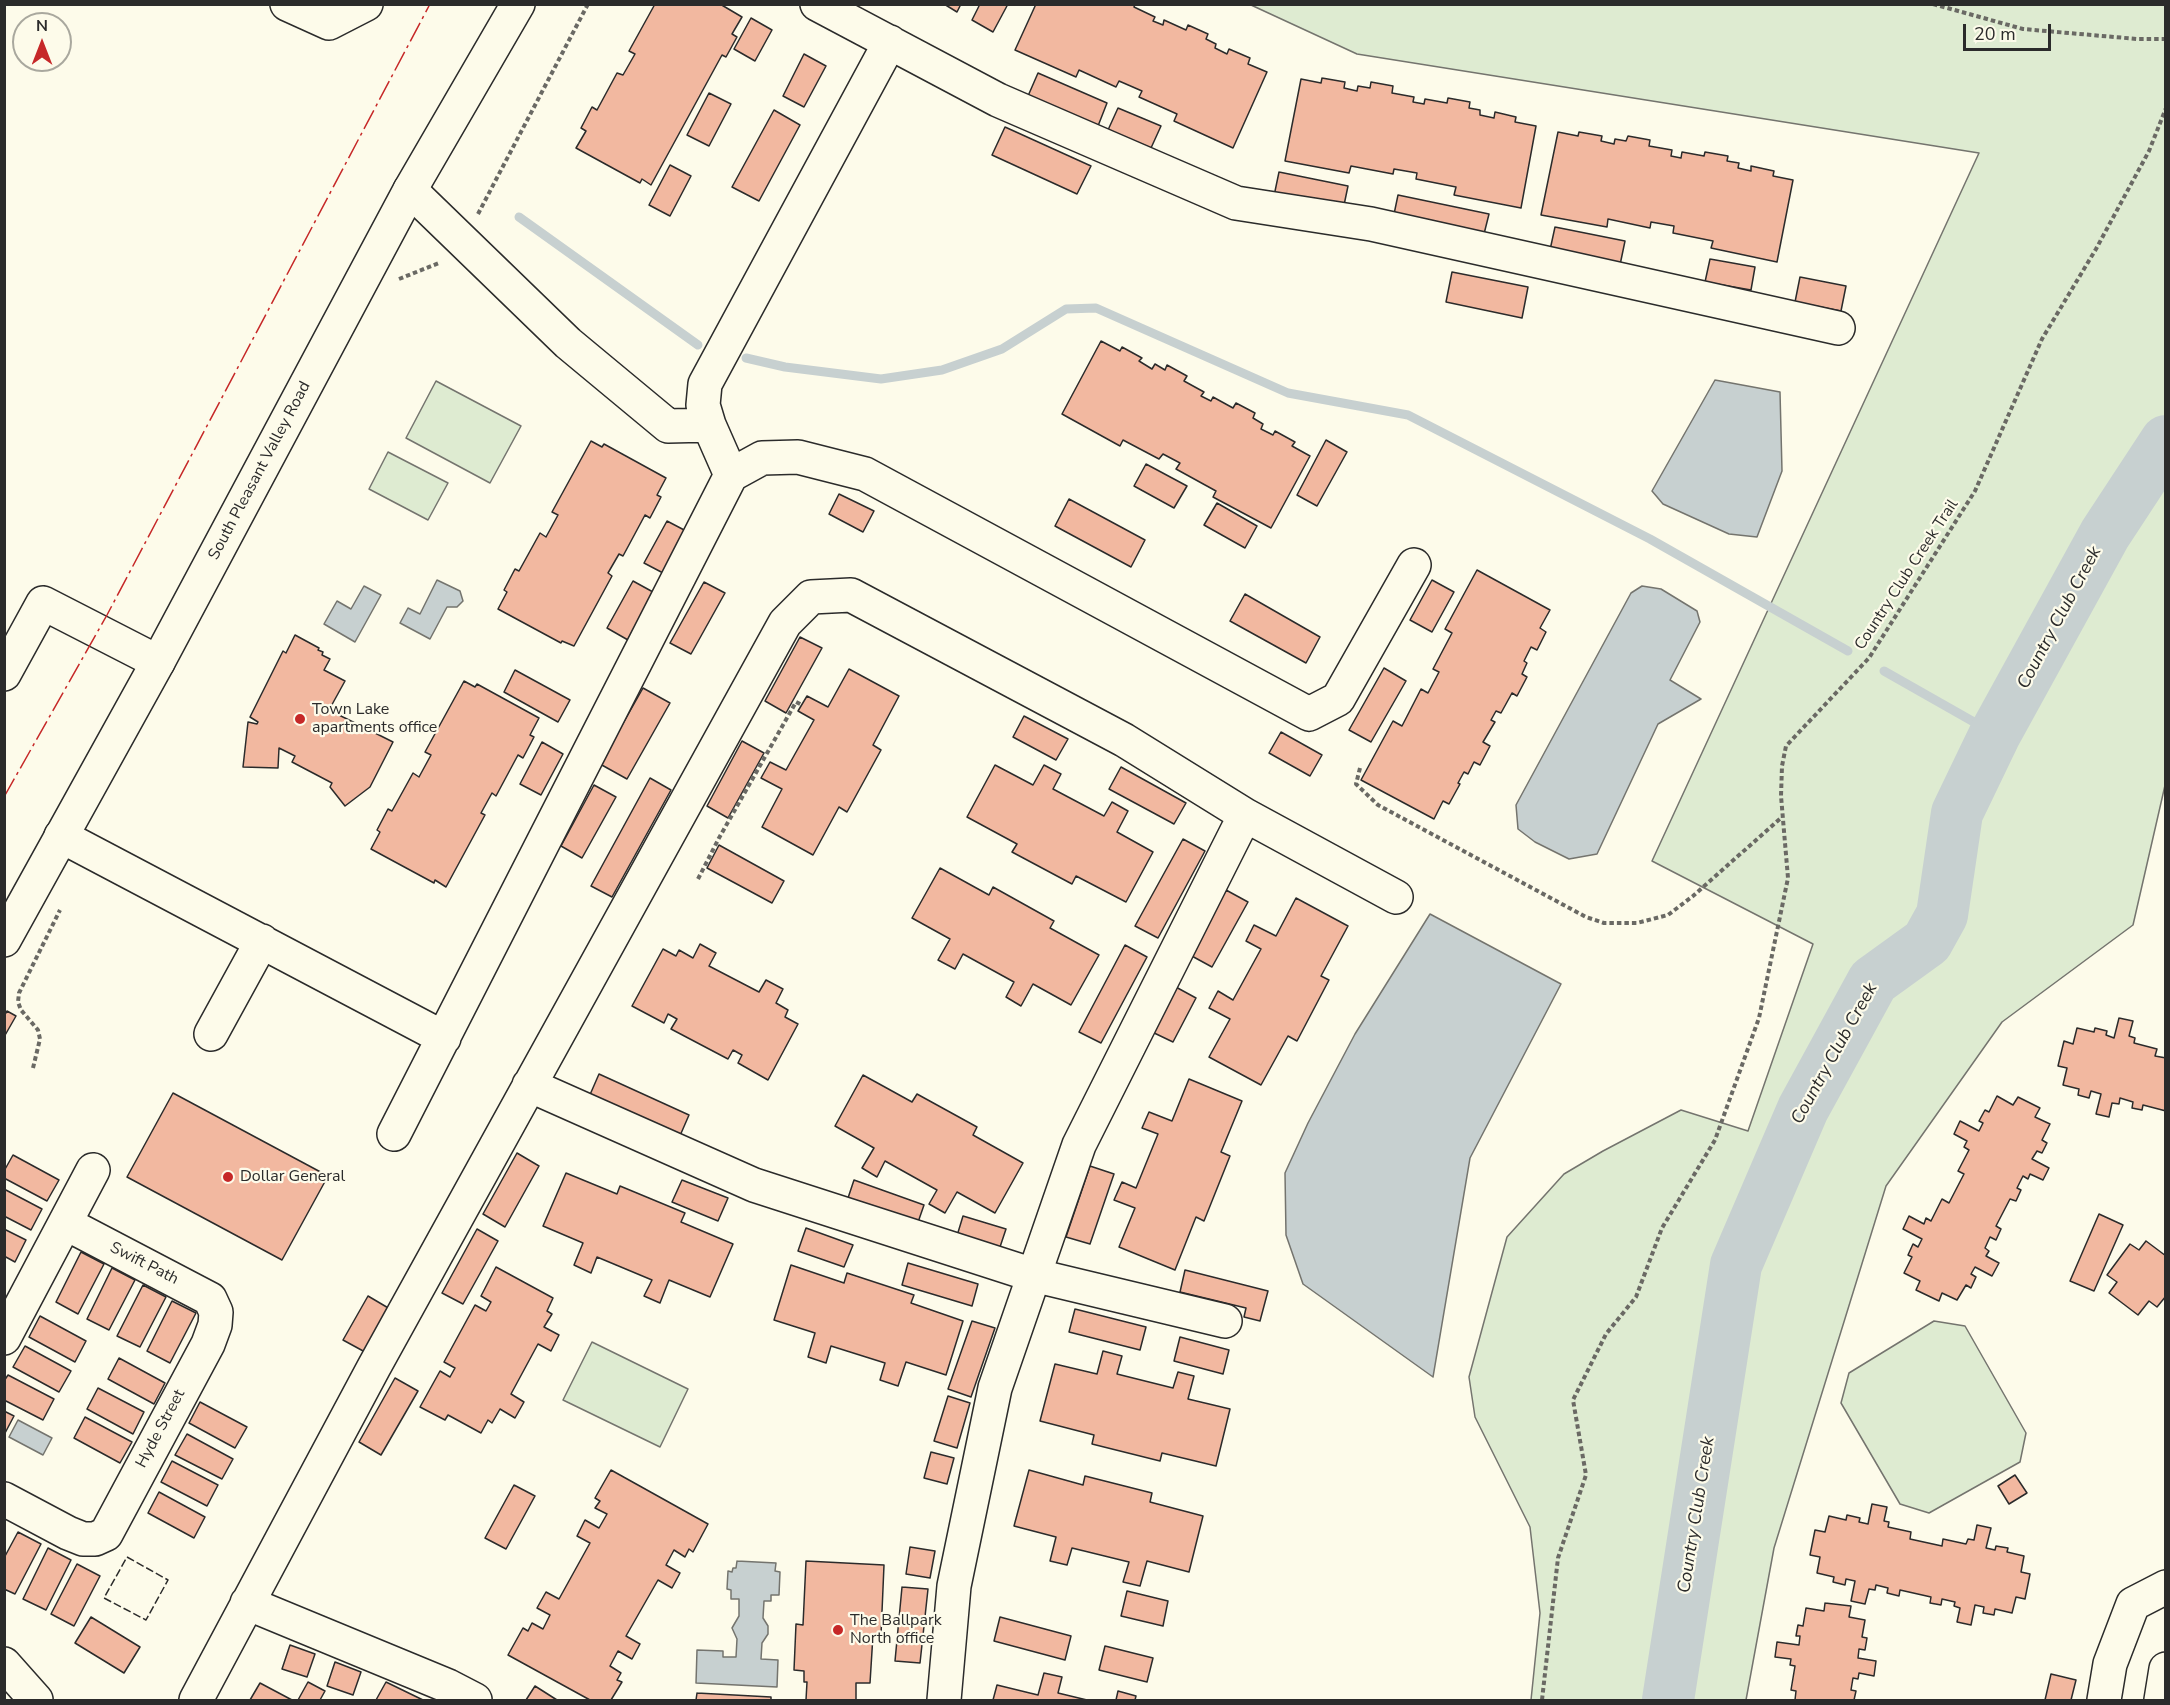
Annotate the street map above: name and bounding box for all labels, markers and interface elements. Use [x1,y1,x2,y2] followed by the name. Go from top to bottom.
[12,12,72,72] north arrow
[1966,12,2054,50] scale bar
[36,15,48,37] text: N
[1974,22,2016,46] text: 20 m
[205,379,315,563] street label: South Pleasant Valley Road
[1851,496,1963,654] street label: Country Club Creek Trail
[2013,543,2107,693] water label: Country Club Creek
[312,700,437,738] place label: Town Lake apartments office
[293,712,307,726] marker: Town Lake apartments office
[1787,980,1883,1128] water label: Country Club Creek
[240,1167,345,1187] place label: Dollar General
[221,1170,235,1184] marker: Dollar General
[106,1239,182,1289] street label: Swift Path
[132,1387,190,1471] street label: Hyde Street
[1674,1435,1720,1595] water label: Country Club Creek
[850,1611,942,1649] place label: The Ballpark North office
[831,1623,845,1637] marker: The Ballpark North office

